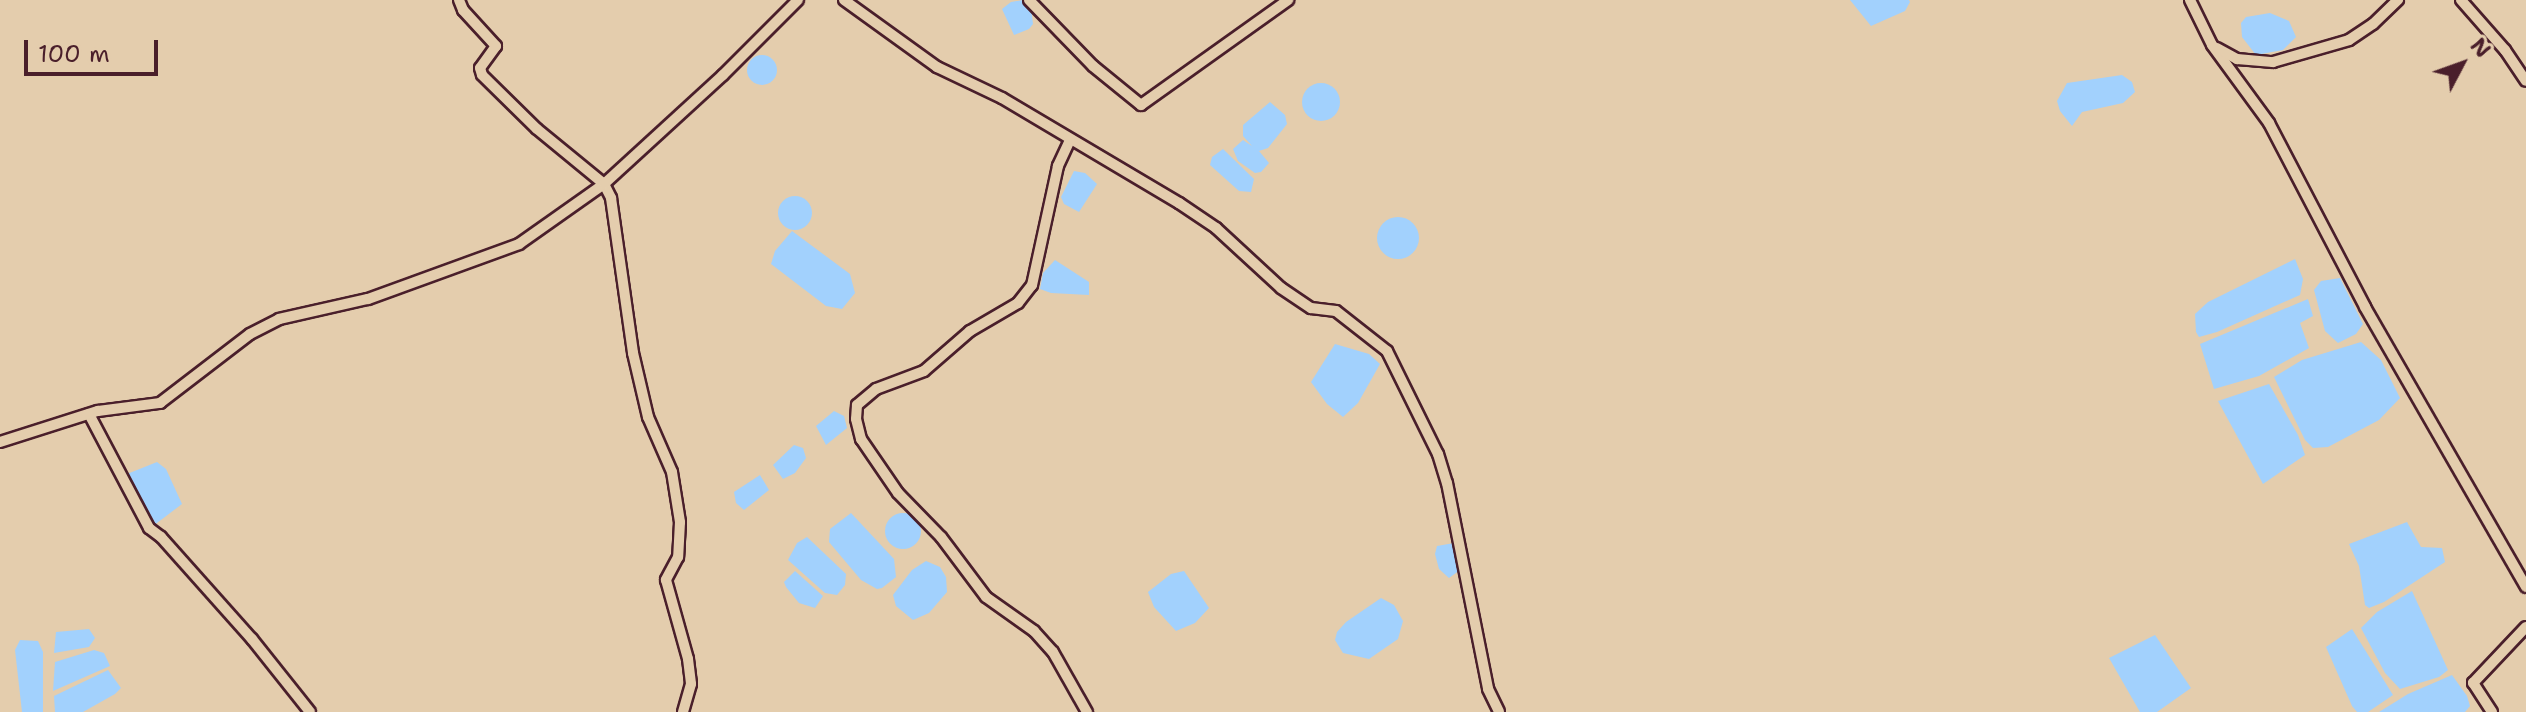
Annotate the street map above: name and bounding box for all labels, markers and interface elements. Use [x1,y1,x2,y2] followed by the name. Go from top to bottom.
[28,24,162,74] scale bar
[2422,24,2502,104] north arrow
[2464,32,2497,64] text: N
[38,38,110,70] text: 100 m

